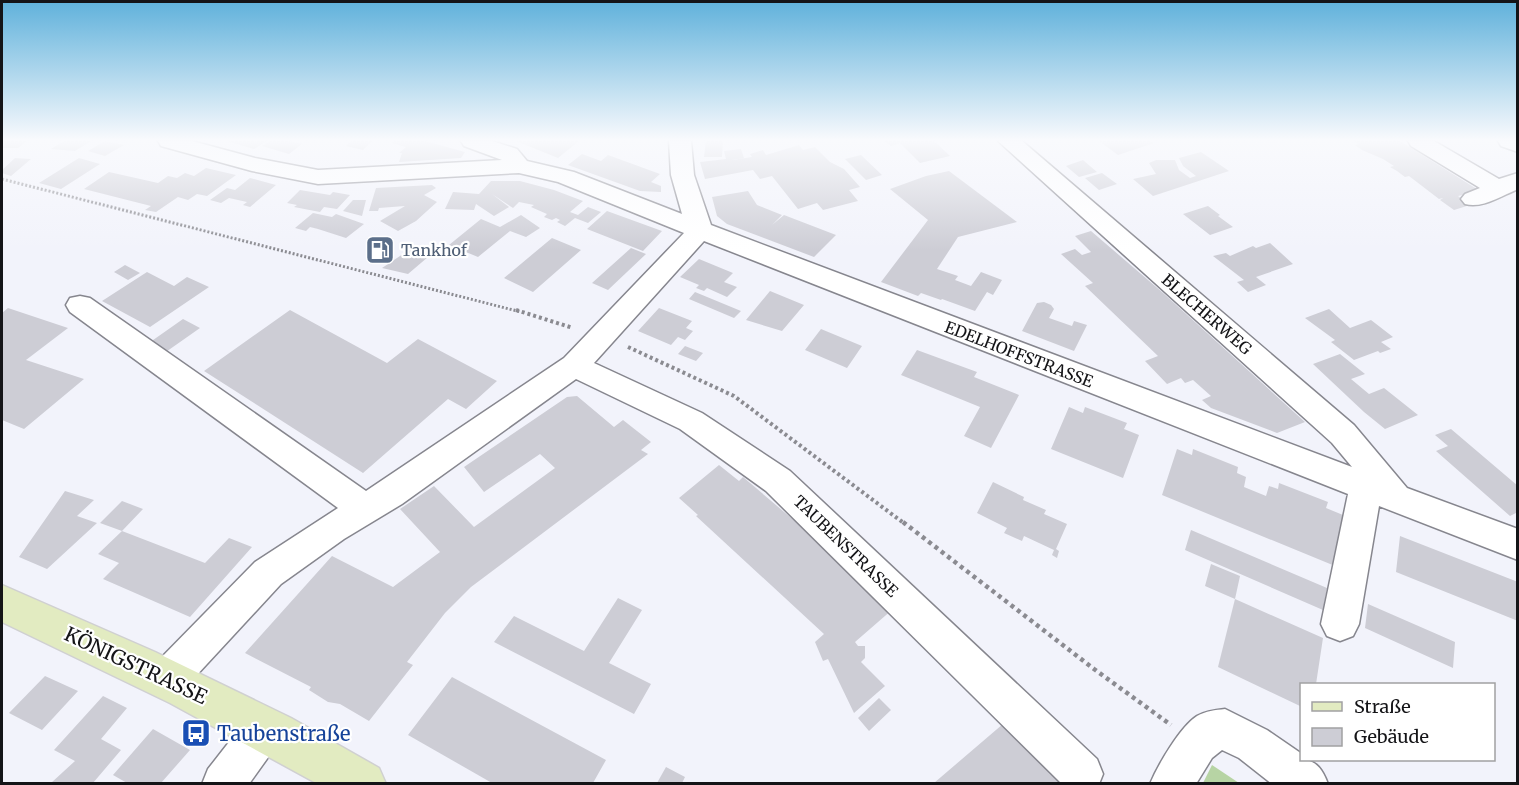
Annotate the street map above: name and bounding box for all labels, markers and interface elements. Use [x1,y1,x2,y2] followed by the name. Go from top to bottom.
[364,234,396,266] fuel station icon: Tankhof
[401,240,468,260] place label: Tankhof
[1158,269,1256,359] street label: BLECHERWEG
[942,317,1097,392] street label: EDELHOFFSTRASSE
[790,491,903,602] street label: TAUBENSTRASSE
[61,621,212,709] street label: KÖNIGSTRASSE
[1300,683,1495,761] legend
[1354,695,1411,718] text: Straße
[180,717,212,749] bus stop icon: Taubenstraße
[217,721,350,746] place label: Taubenstraße
[1354,725,1429,748] text: Gebäude

